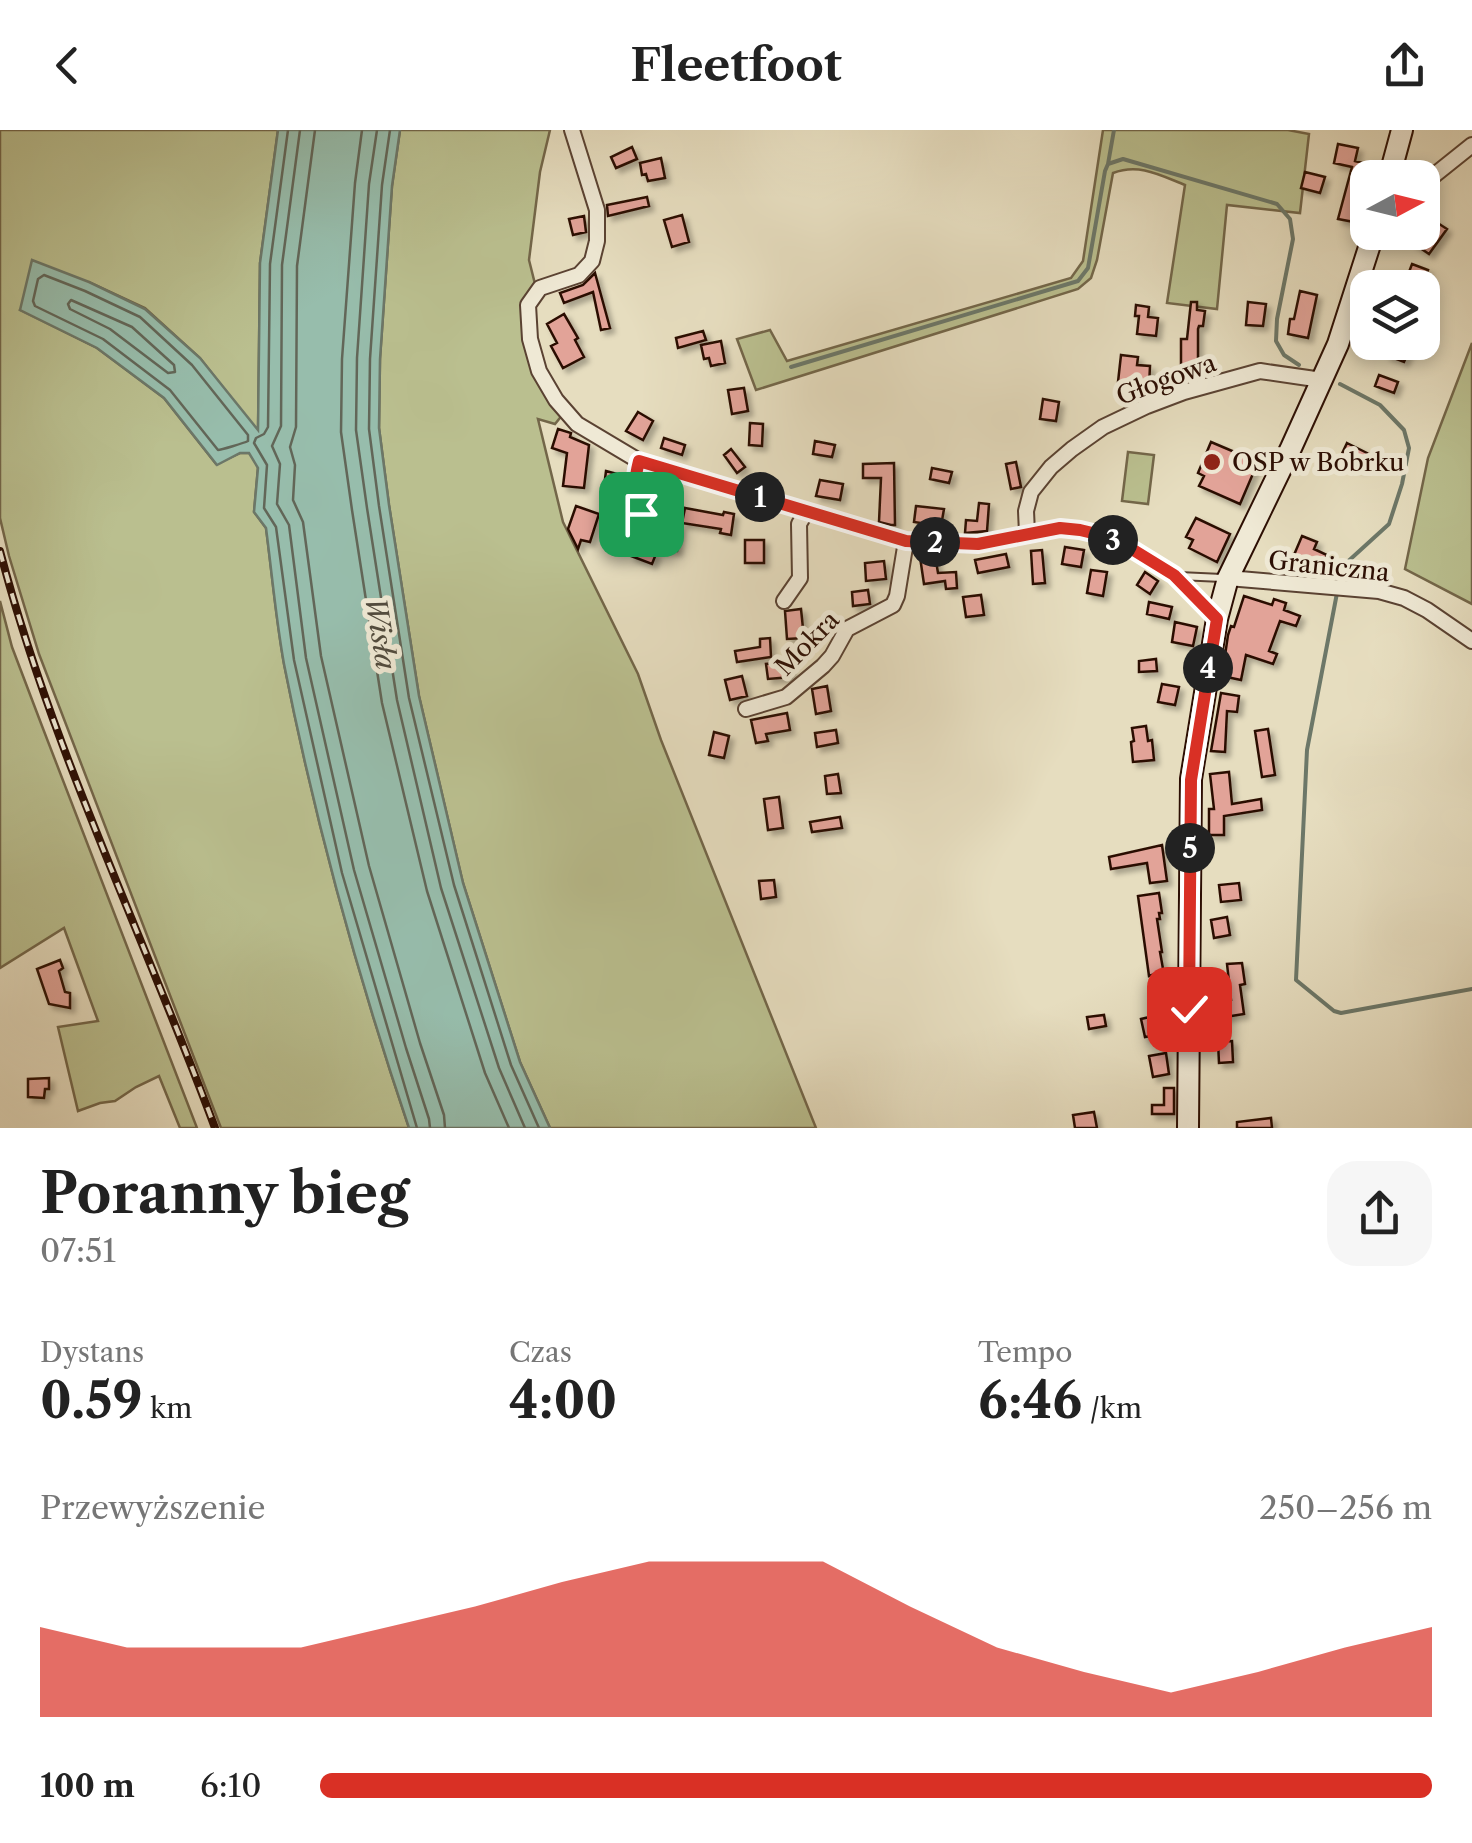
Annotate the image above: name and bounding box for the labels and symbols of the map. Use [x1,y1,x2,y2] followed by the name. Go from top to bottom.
[1350,160,1440,250] north arrow
[1112,347,1221,412] street label: Głogowa
[1232,447,1404,478] place label: OSP w Bobrku
[1201,451,1223,473] marker: OSP w Bobrku
[599,472,684,557] pin
[735,472,785,522] pin: 1
[1088,515,1138,565] pin: 3
[910,517,960,567] pin: 2
[1267,545,1392,588] street label: Graniczna
[358,594,404,672] water label: Wisła
[769,604,846,682] street label: Mokra
[1183,643,1233,693] pin: 4
[1165,823,1215,873] pin: 5
[1147,967,1232,1052] pin

